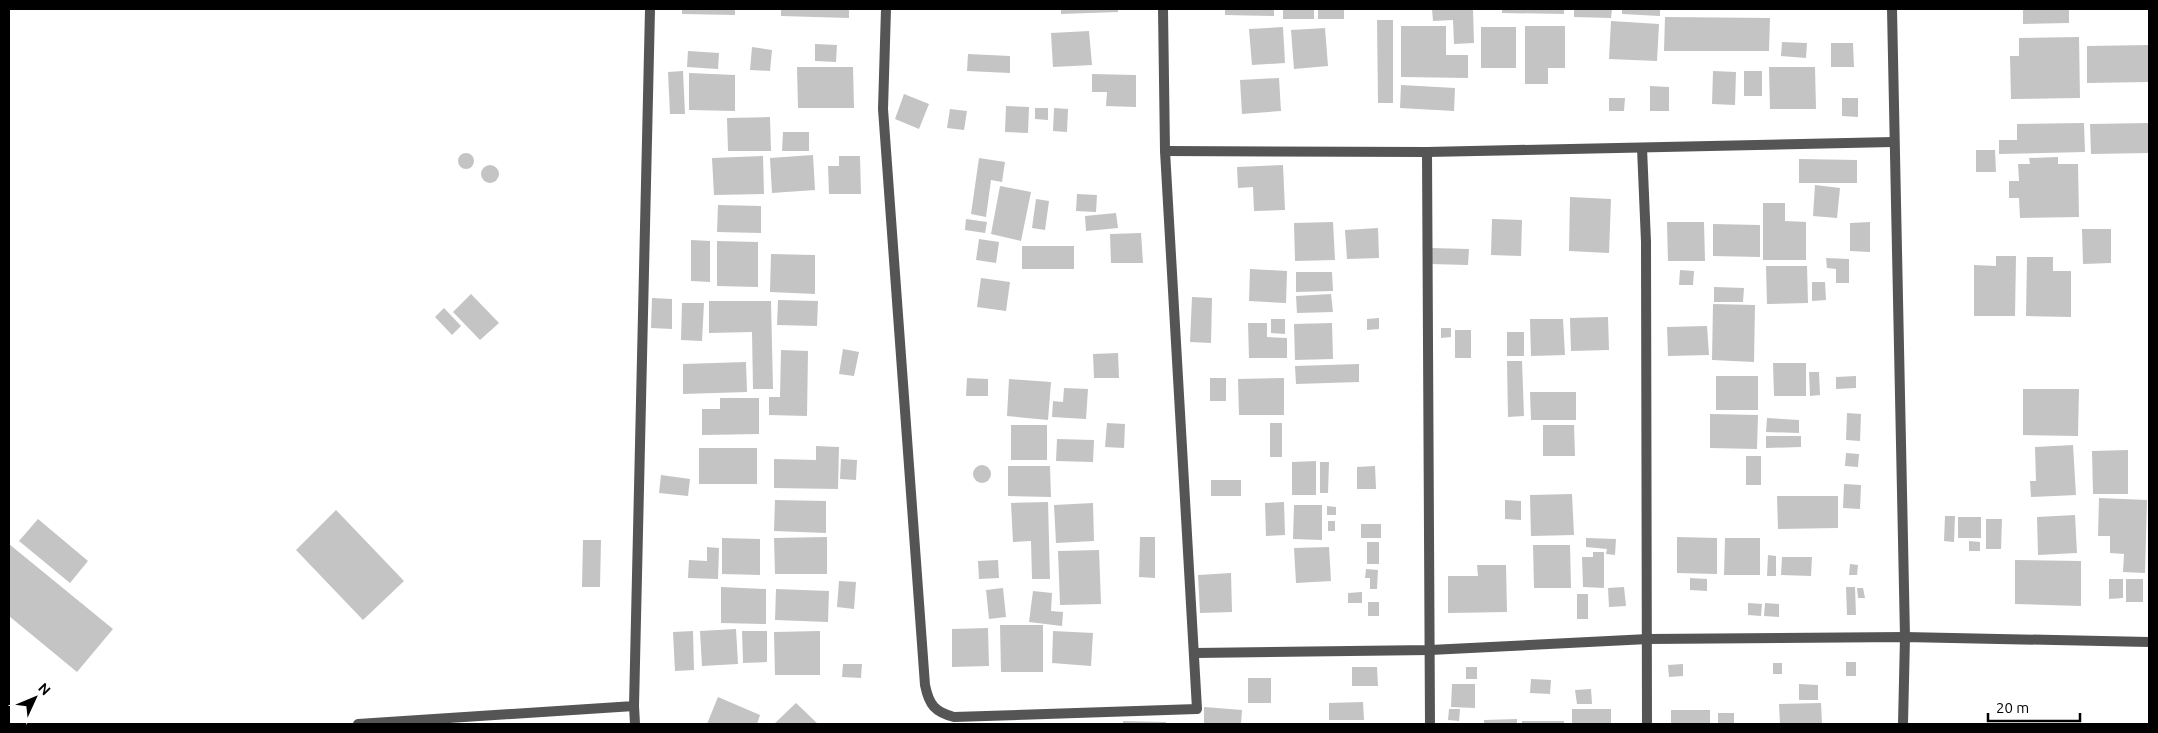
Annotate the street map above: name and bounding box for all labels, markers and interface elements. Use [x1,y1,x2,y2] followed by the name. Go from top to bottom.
[10,673,60,723] north arrow
[35,680,54,698] text: N
[1988,690,2080,722] scale bar
[1996,699,2029,716] text: 20 m

